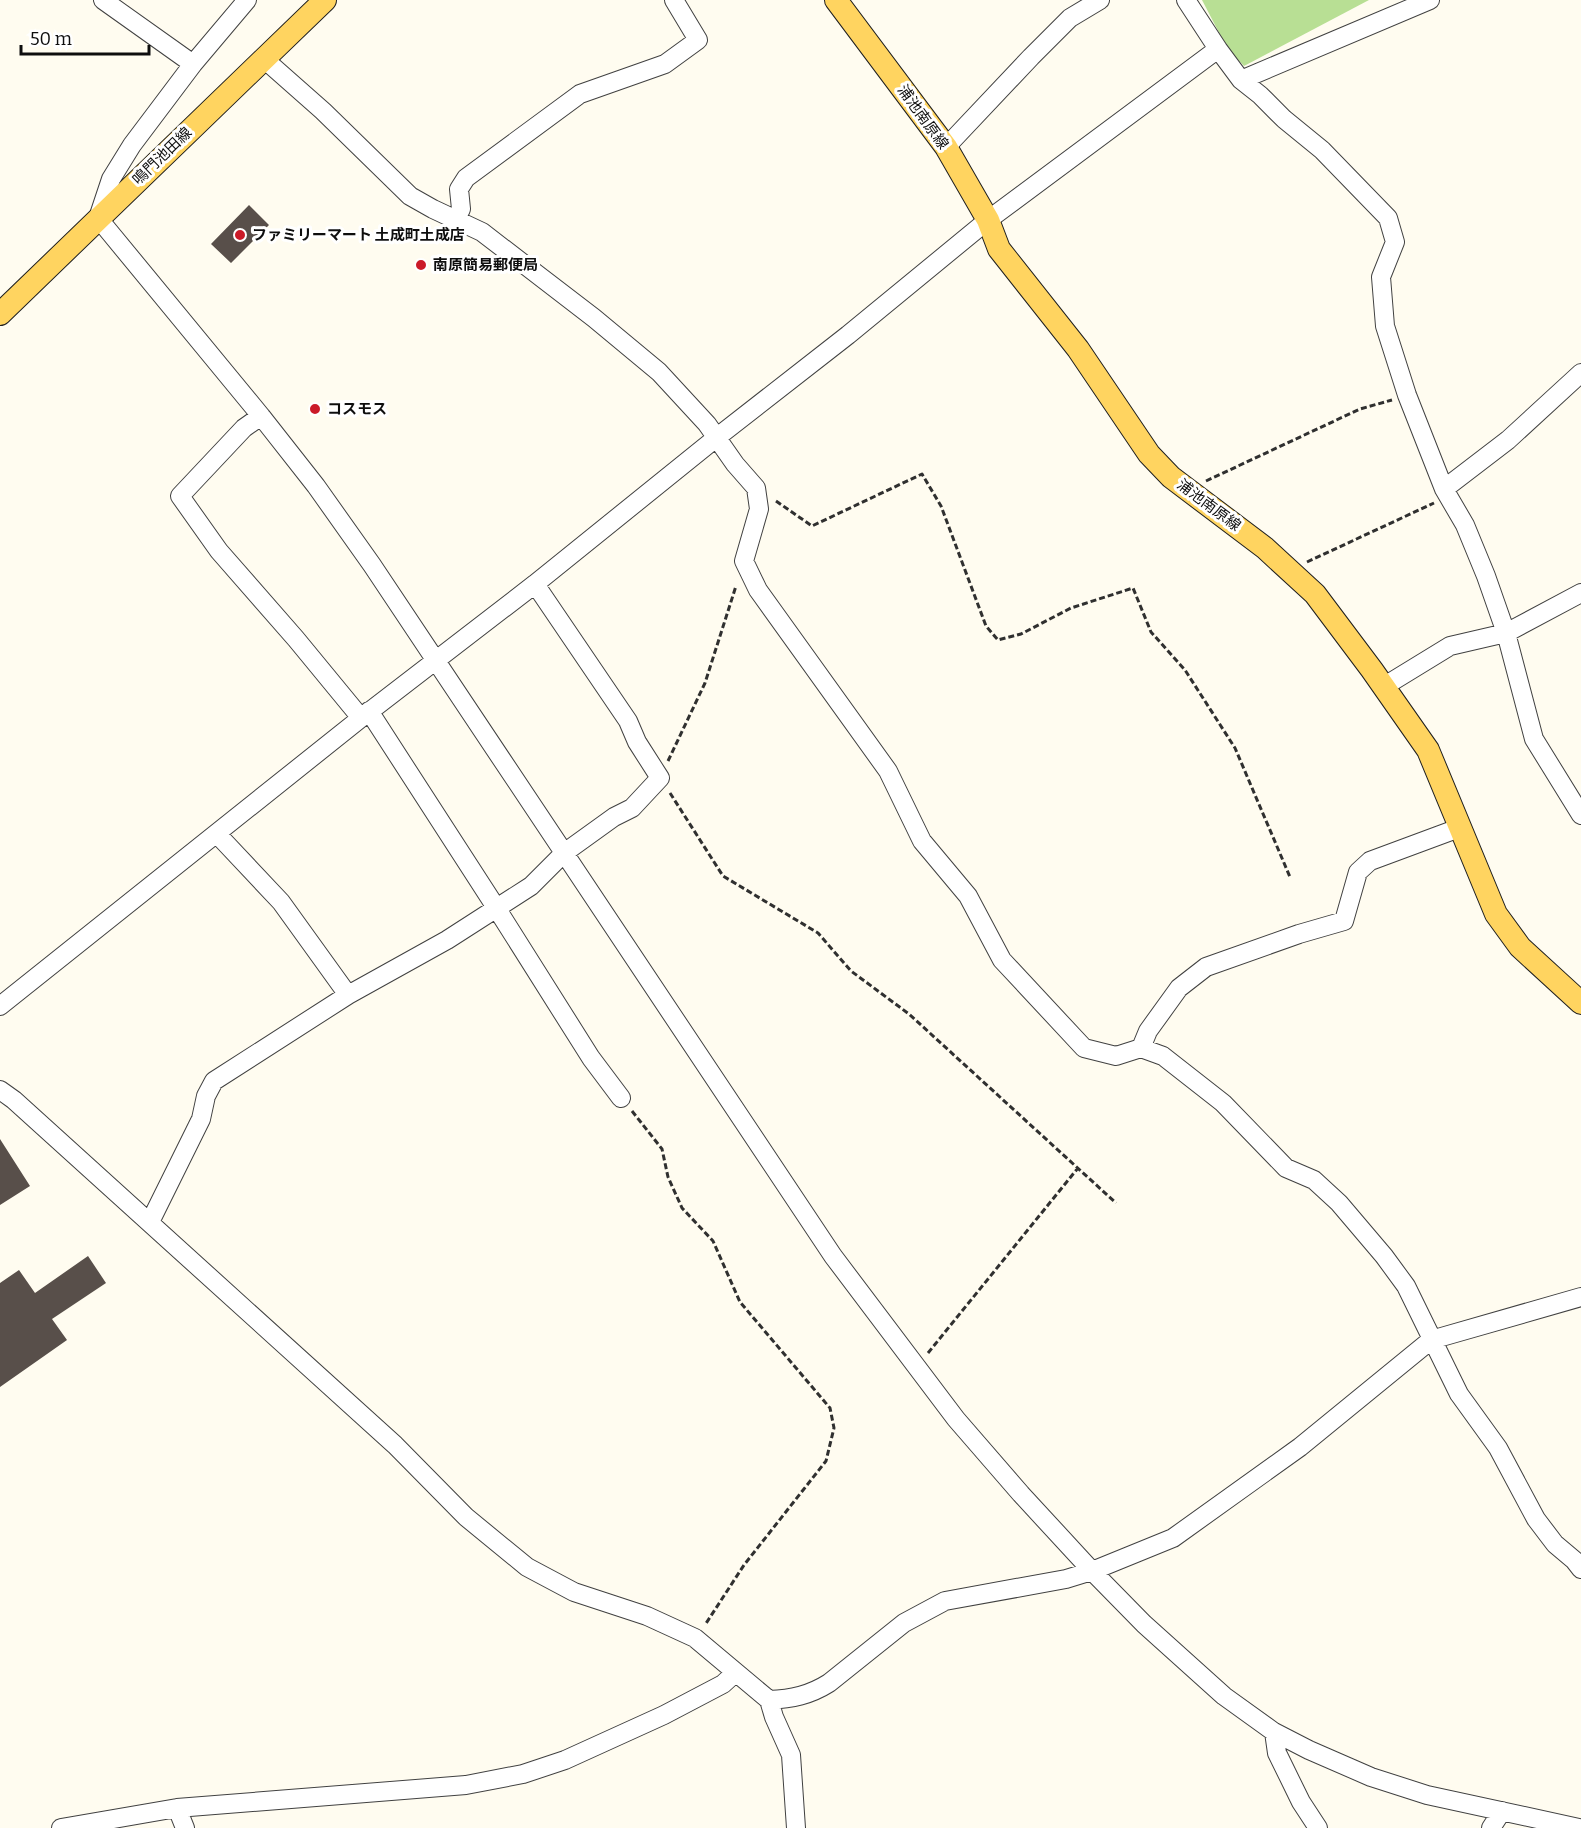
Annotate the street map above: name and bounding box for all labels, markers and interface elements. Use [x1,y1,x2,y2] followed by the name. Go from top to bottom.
[21,18,148,56] scale bar
[30,28,72,50] text: 50 m
[894,81,952,153] street label: 浦池南原線
[129,123,195,189] street label: 鳴門池田線
[252,226,465,244] place label: ファミリーマート 土成町土成店
[233,228,247,242] marker: ファミリーマート 土成町土成店
[433,256,538,274] place label: 南原簡易郵便局
[414,258,428,272] marker: 南原簡易郵便局
[327,400,387,418] place label: コスモス
[308,402,322,416] marker: コスモス
[1174,475,1244,535] street label: 浦池南原線

